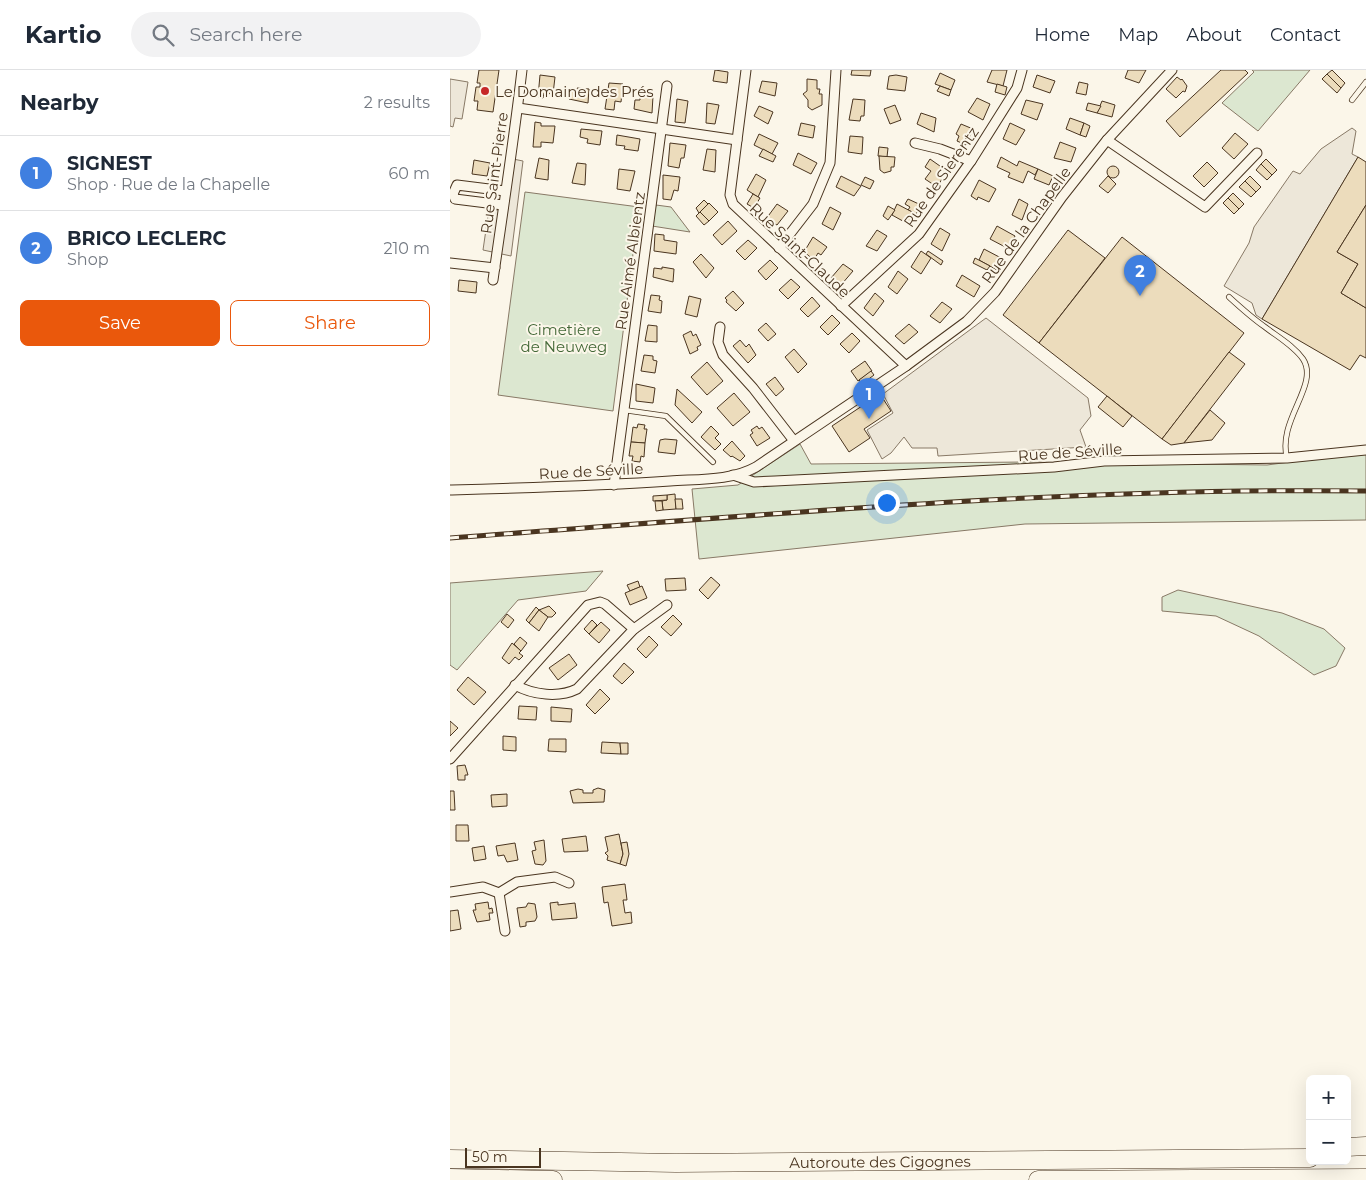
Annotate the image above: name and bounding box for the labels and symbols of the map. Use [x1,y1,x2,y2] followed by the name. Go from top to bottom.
[495,82,654,101] place label: Le Domaine des Prés
[479,85,491,97] marker: Le Domaine des Prés
[476,111,512,235] street label: Rue Saint-Pierre
[899,123,983,231] street label: Rue de Sierentz
[977,163,1075,287] street label: Rue de la Chapelle
[611,190,649,331] street label: Rue Aimé Albientz
[746,198,854,302] street label: Rue Saint-Claude
[1124,255,1156,296] pin: 2
[521,320,607,356] park label: Cimetière de Neuweg
[853,378,885,419] pin: 1
[1017,439,1123,465] street label: Rue de Séville
[538,459,644,483] street label: Rue de Séville
[874,490,900,516] your location
[465,1145,541,1168] scale bar
[789,1151,971,1172] street label: Autoroute des Cigognes

